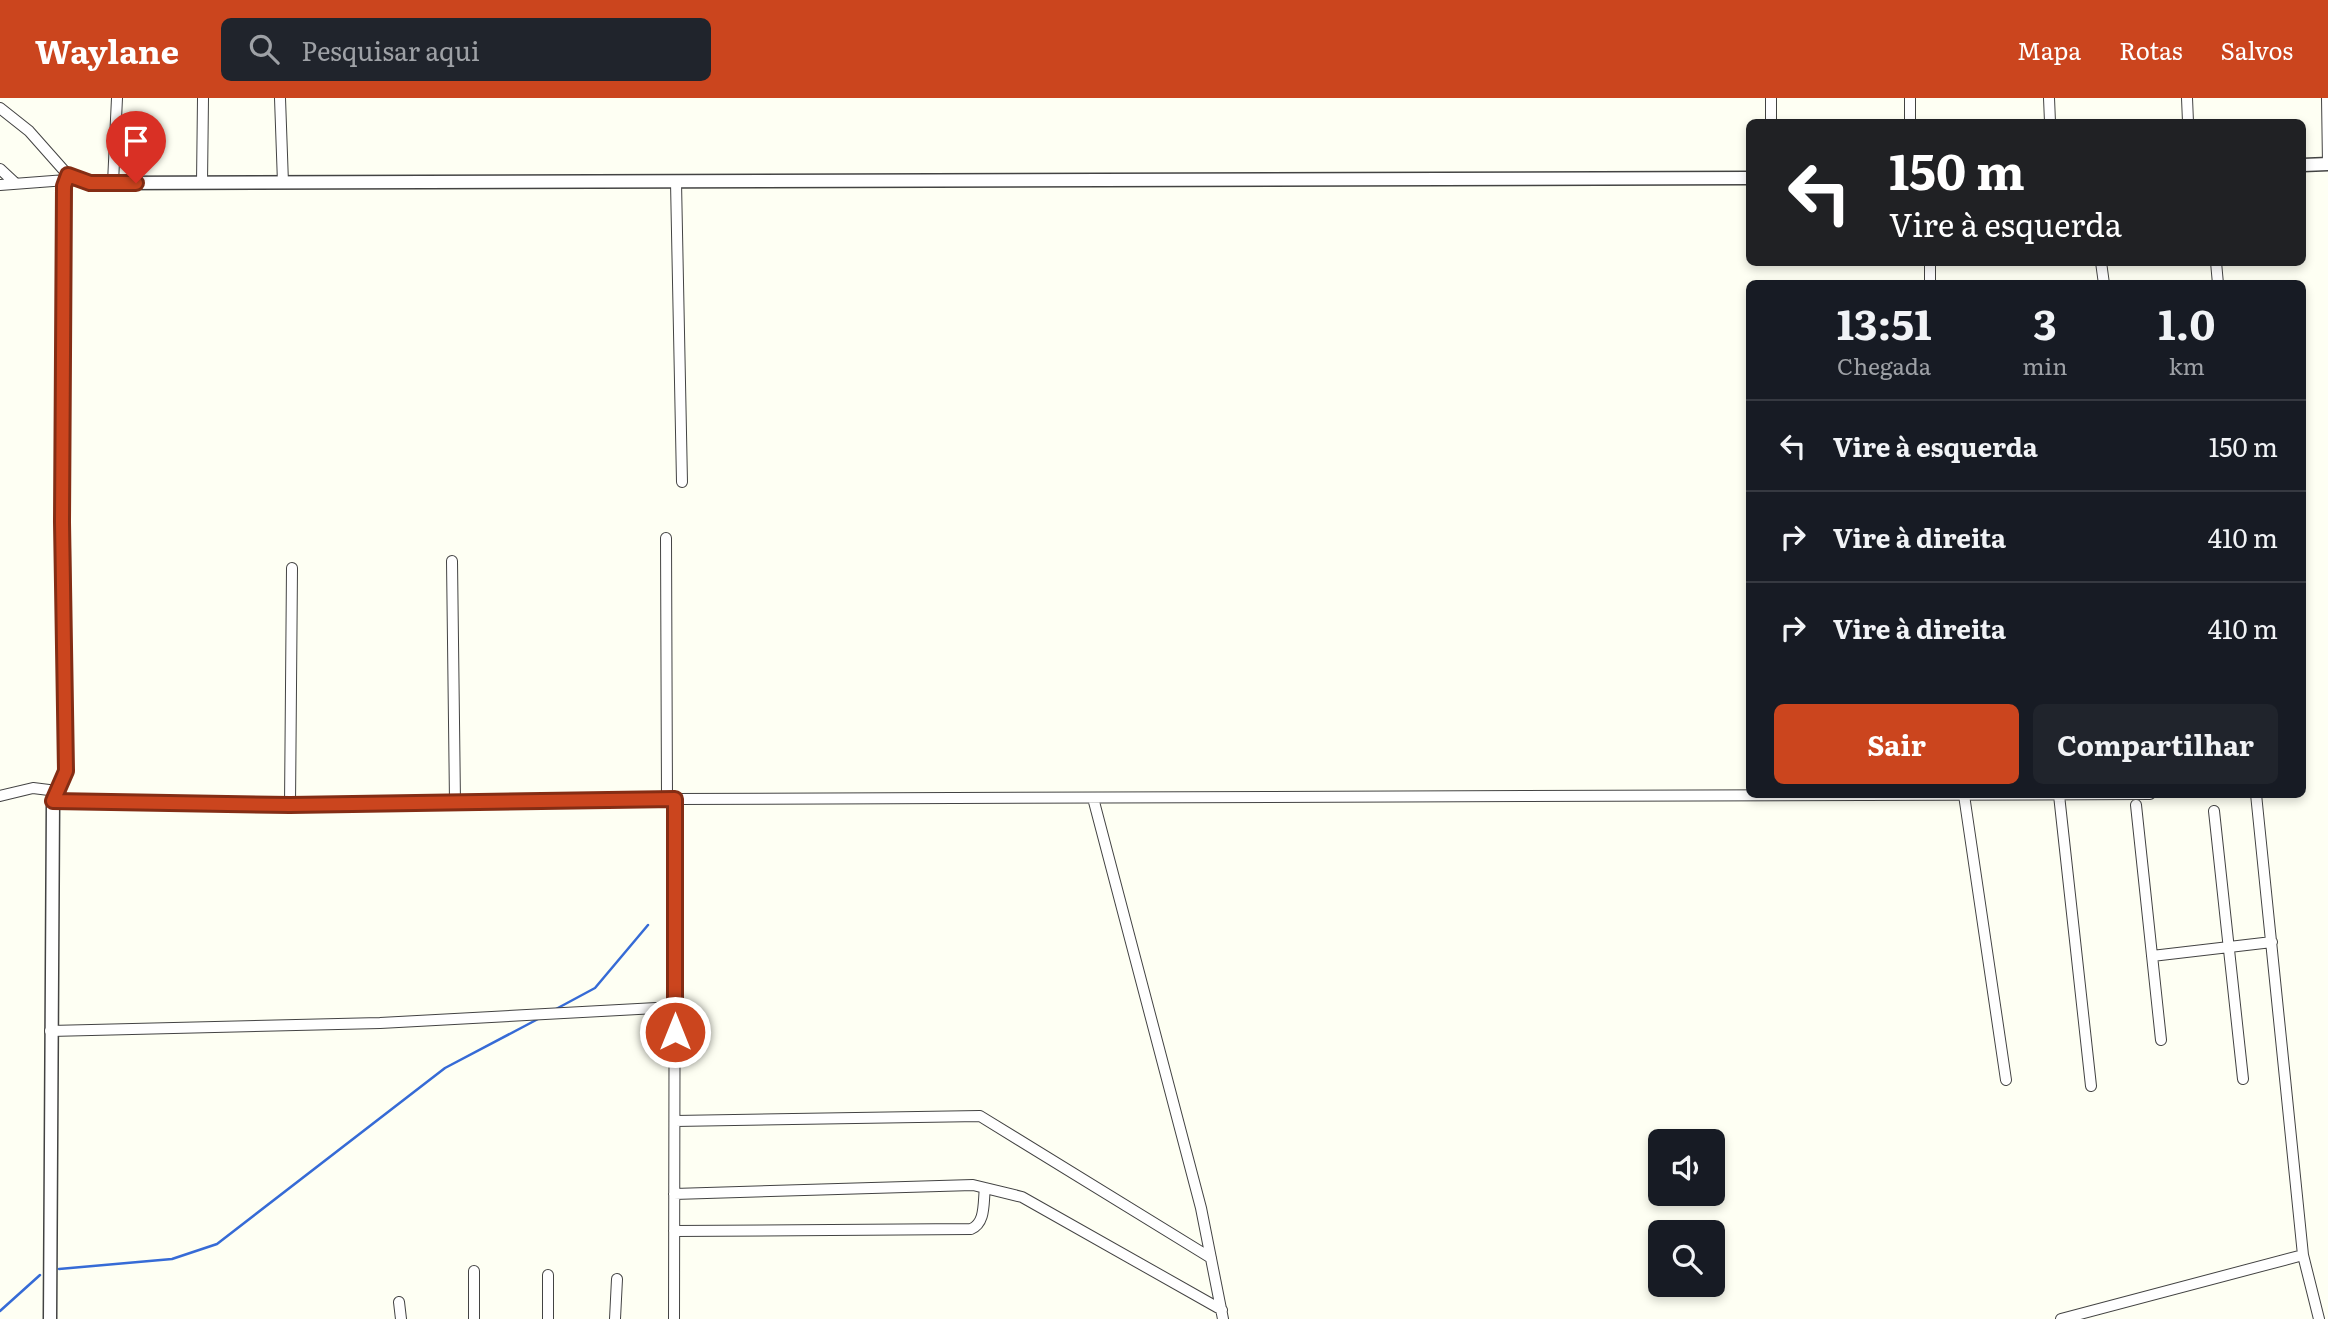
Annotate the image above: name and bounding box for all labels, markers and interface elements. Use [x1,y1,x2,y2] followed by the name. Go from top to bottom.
[221,18,711,81] search box
[35,25,179,74] text: Waylane
[245,30,283,68] icon: search
[301,30,480,69] text: Pesquisar aqui
[2017,32,2081,67] text: Mapa
[2119,32,2183,67] text: Rotas
[2221,32,2293,67] text: Salvos
[106,111,166,183] pin
[117,122,155,160] icon: arrive
[1889,132,2025,205] text: 150 m
[1774,147,1865,238] icon: left
[1889,199,2122,247] text: Vire à esquerda
[1837,291,1932,353] text: 13:51
[2033,291,2057,353] text: 3
[2158,291,2215,353] text: 1.0
[1837,348,1931,382] text: Chegada
[2022,348,2068,382] text: min
[2169,348,2205,382] text: km
[1833,426,2038,465] text: Vire à esquerda
[2209,426,2278,465] text: 150 m
[1774,427,1812,465] icon: left
[1833,517,2006,556] text: Vire à direita
[2208,517,2278,556] text: 410 m
[1774,518,1812,556] icon: right
[1833,608,2006,647] text: Vire à direita
[2208,608,2278,647] text: 410 m
[1774,609,1812,647] icon: right
[1774,704,2019,784] button: Sair
[2033,704,2278,784] button: Compartilhar
[638,995,712,1069] position arrow
[1648,1129,1725,1297] map controls
[1648,1129,1725,1206] button: sound
[1648,1220,1725,1297] button: search

